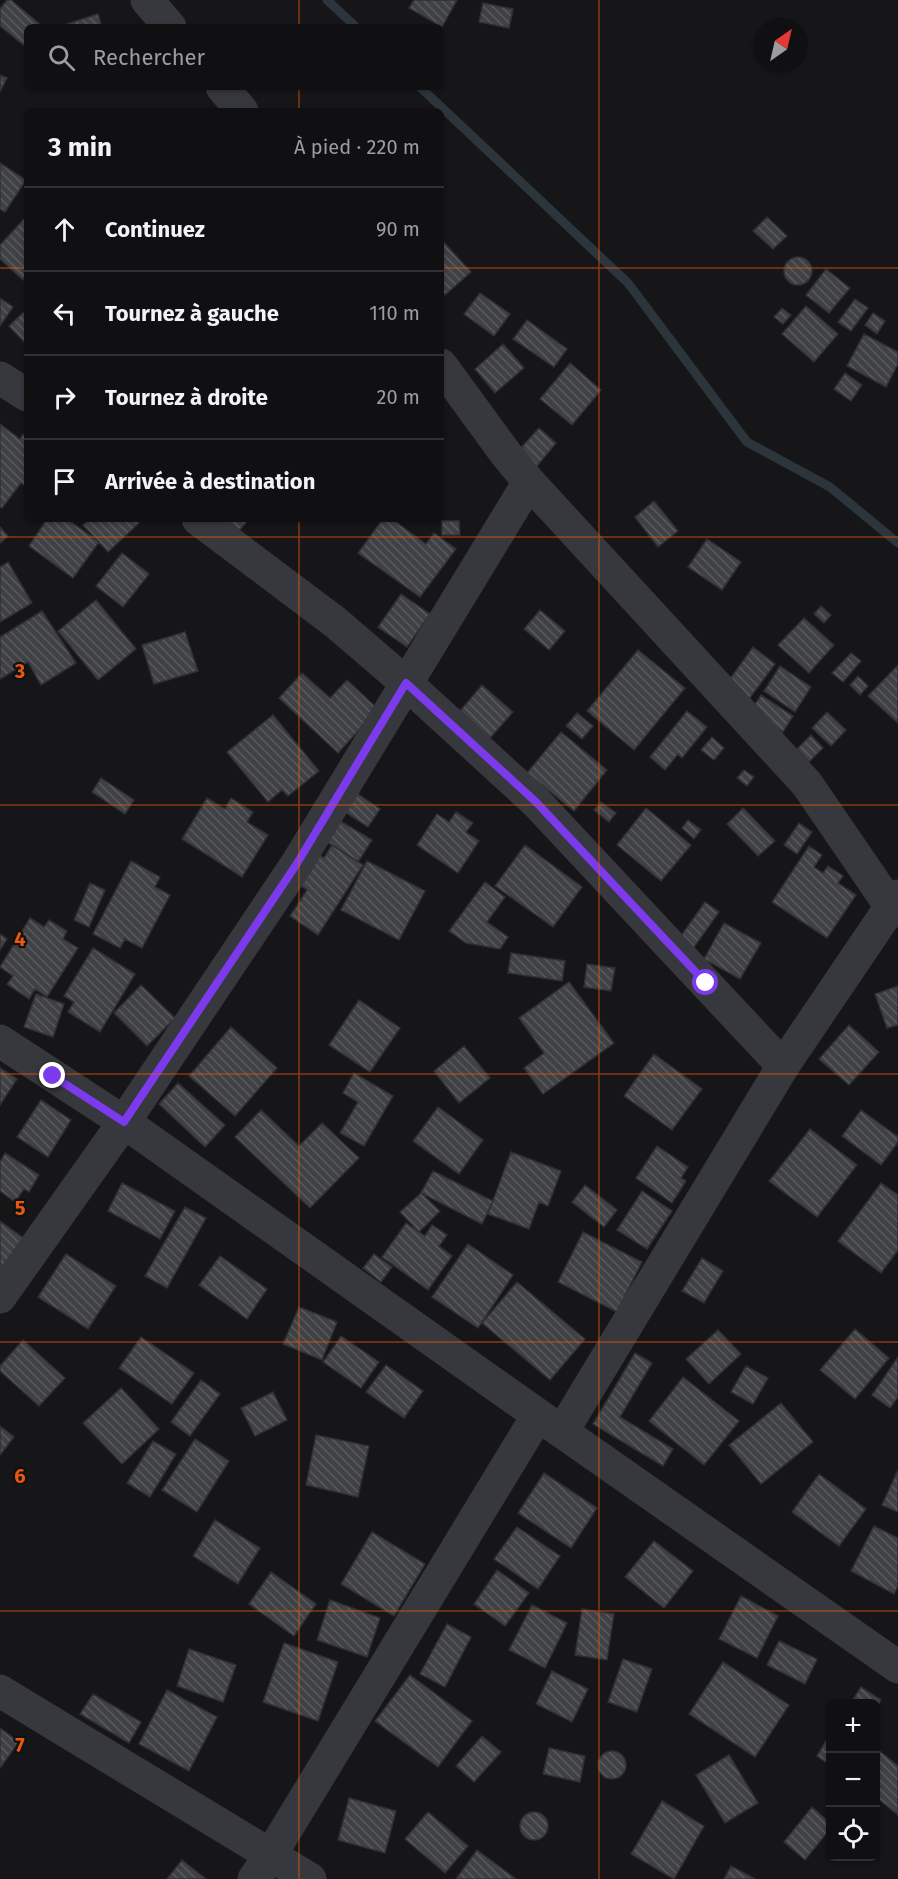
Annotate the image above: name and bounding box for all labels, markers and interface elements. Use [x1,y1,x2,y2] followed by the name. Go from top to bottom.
[754,18,808,72] north arrow
[24,24,444,90] search box
[45,41,78,74] icon: search
[93,44,205,71] text: Rechercher
[48,132,112,163] text: 3 min
[294,135,420,159] text: À pied · 220 m
[48,213,81,246] icon: ahead
[105,216,205,243] text: Continuez
[376,217,420,241] text: 90 m
[48,297,81,330] icon: left
[105,300,279,327] text: Tournez à gauche
[369,301,420,325] text: 110 m
[48,381,81,414] icon: right
[105,384,268,411] text: Tournez à droite
[377,385,420,409] text: 20 m
[48,465,81,498] icon: arrive
[105,468,315,495] text: Arrivée à destination
[14,659,25,683] text: 3
[14,927,26,951] text: 4
[692,969,718,995] route start
[39,1062,65,1088] route end
[15,1196,26,1220] text: 5
[14,1464,26,1488] text: 6
[826,1699,880,1861] map controls
[826,1699,880,1753] button: +
[15,1733,25,1757] text: 7
[826,1753,880,1807] button: −
[826,1807,880,1861] button: locate

